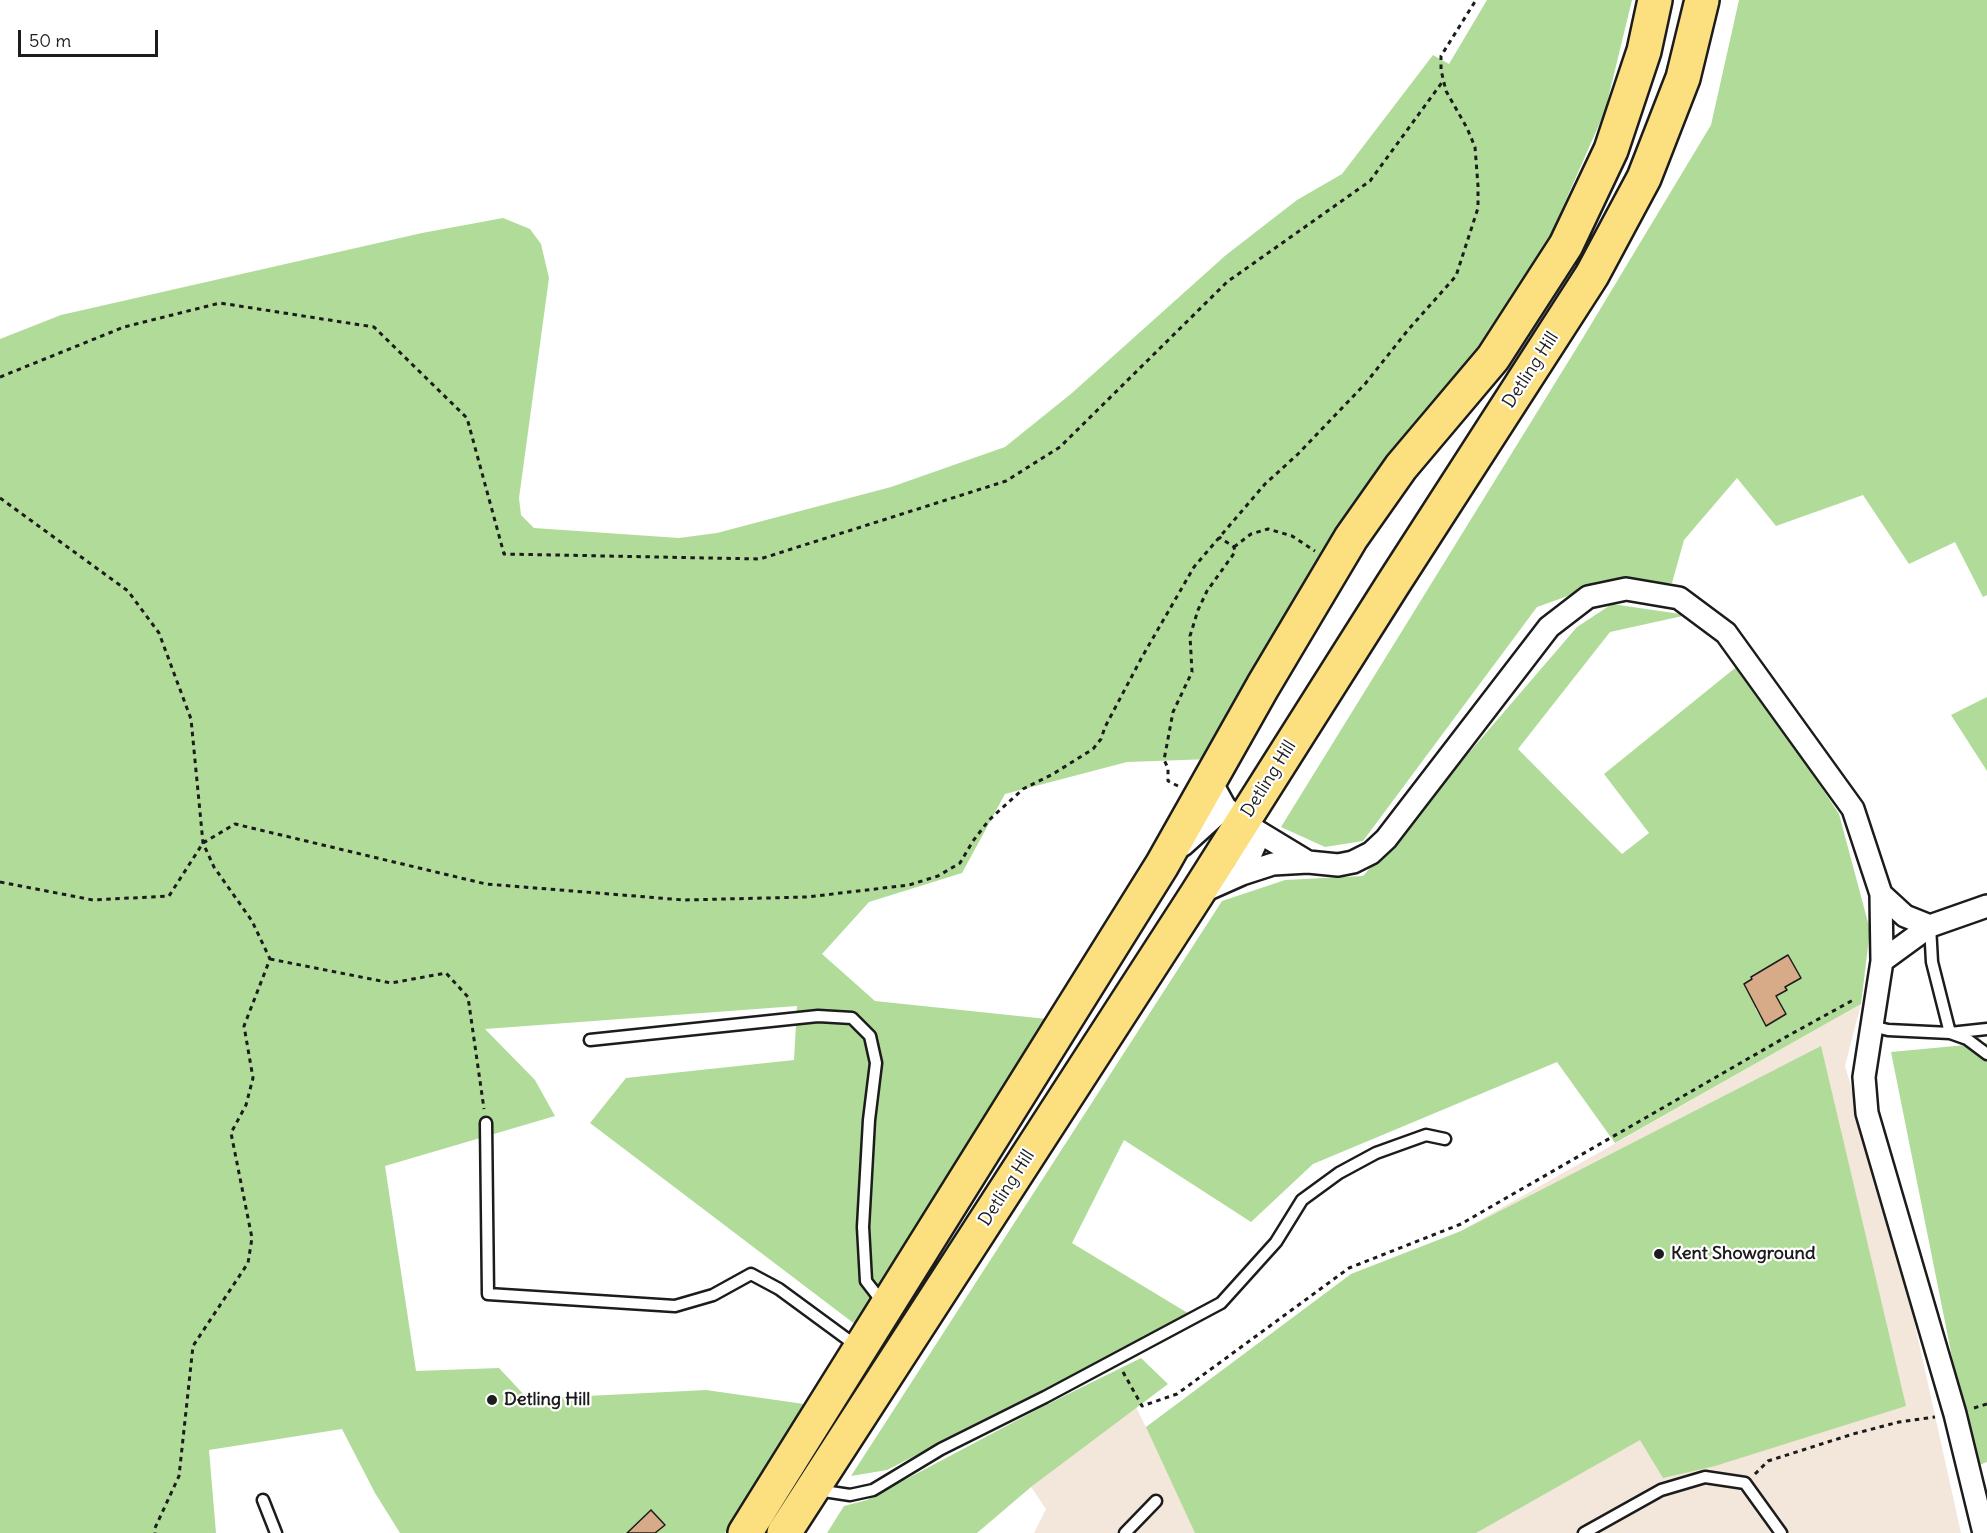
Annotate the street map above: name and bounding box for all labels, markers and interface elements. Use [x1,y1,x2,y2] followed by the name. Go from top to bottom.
[21,18,160,56] scale bar
[29,29,71,52] text: 50 m
[1498,328,1564,412] street label: Detling Hill
[1237,737,1301,821] street label: Detling Hill
[974,1146,1040,1230] street label: Detling Hill
[1671,1243,1816,1265] place label: Kent Showground
[1652,1247,1666,1261] marker: Kent Showground
[504,1389,590,1411] place label: Detling Hill
[485,1393,499,1407] marker: Detling Hill

